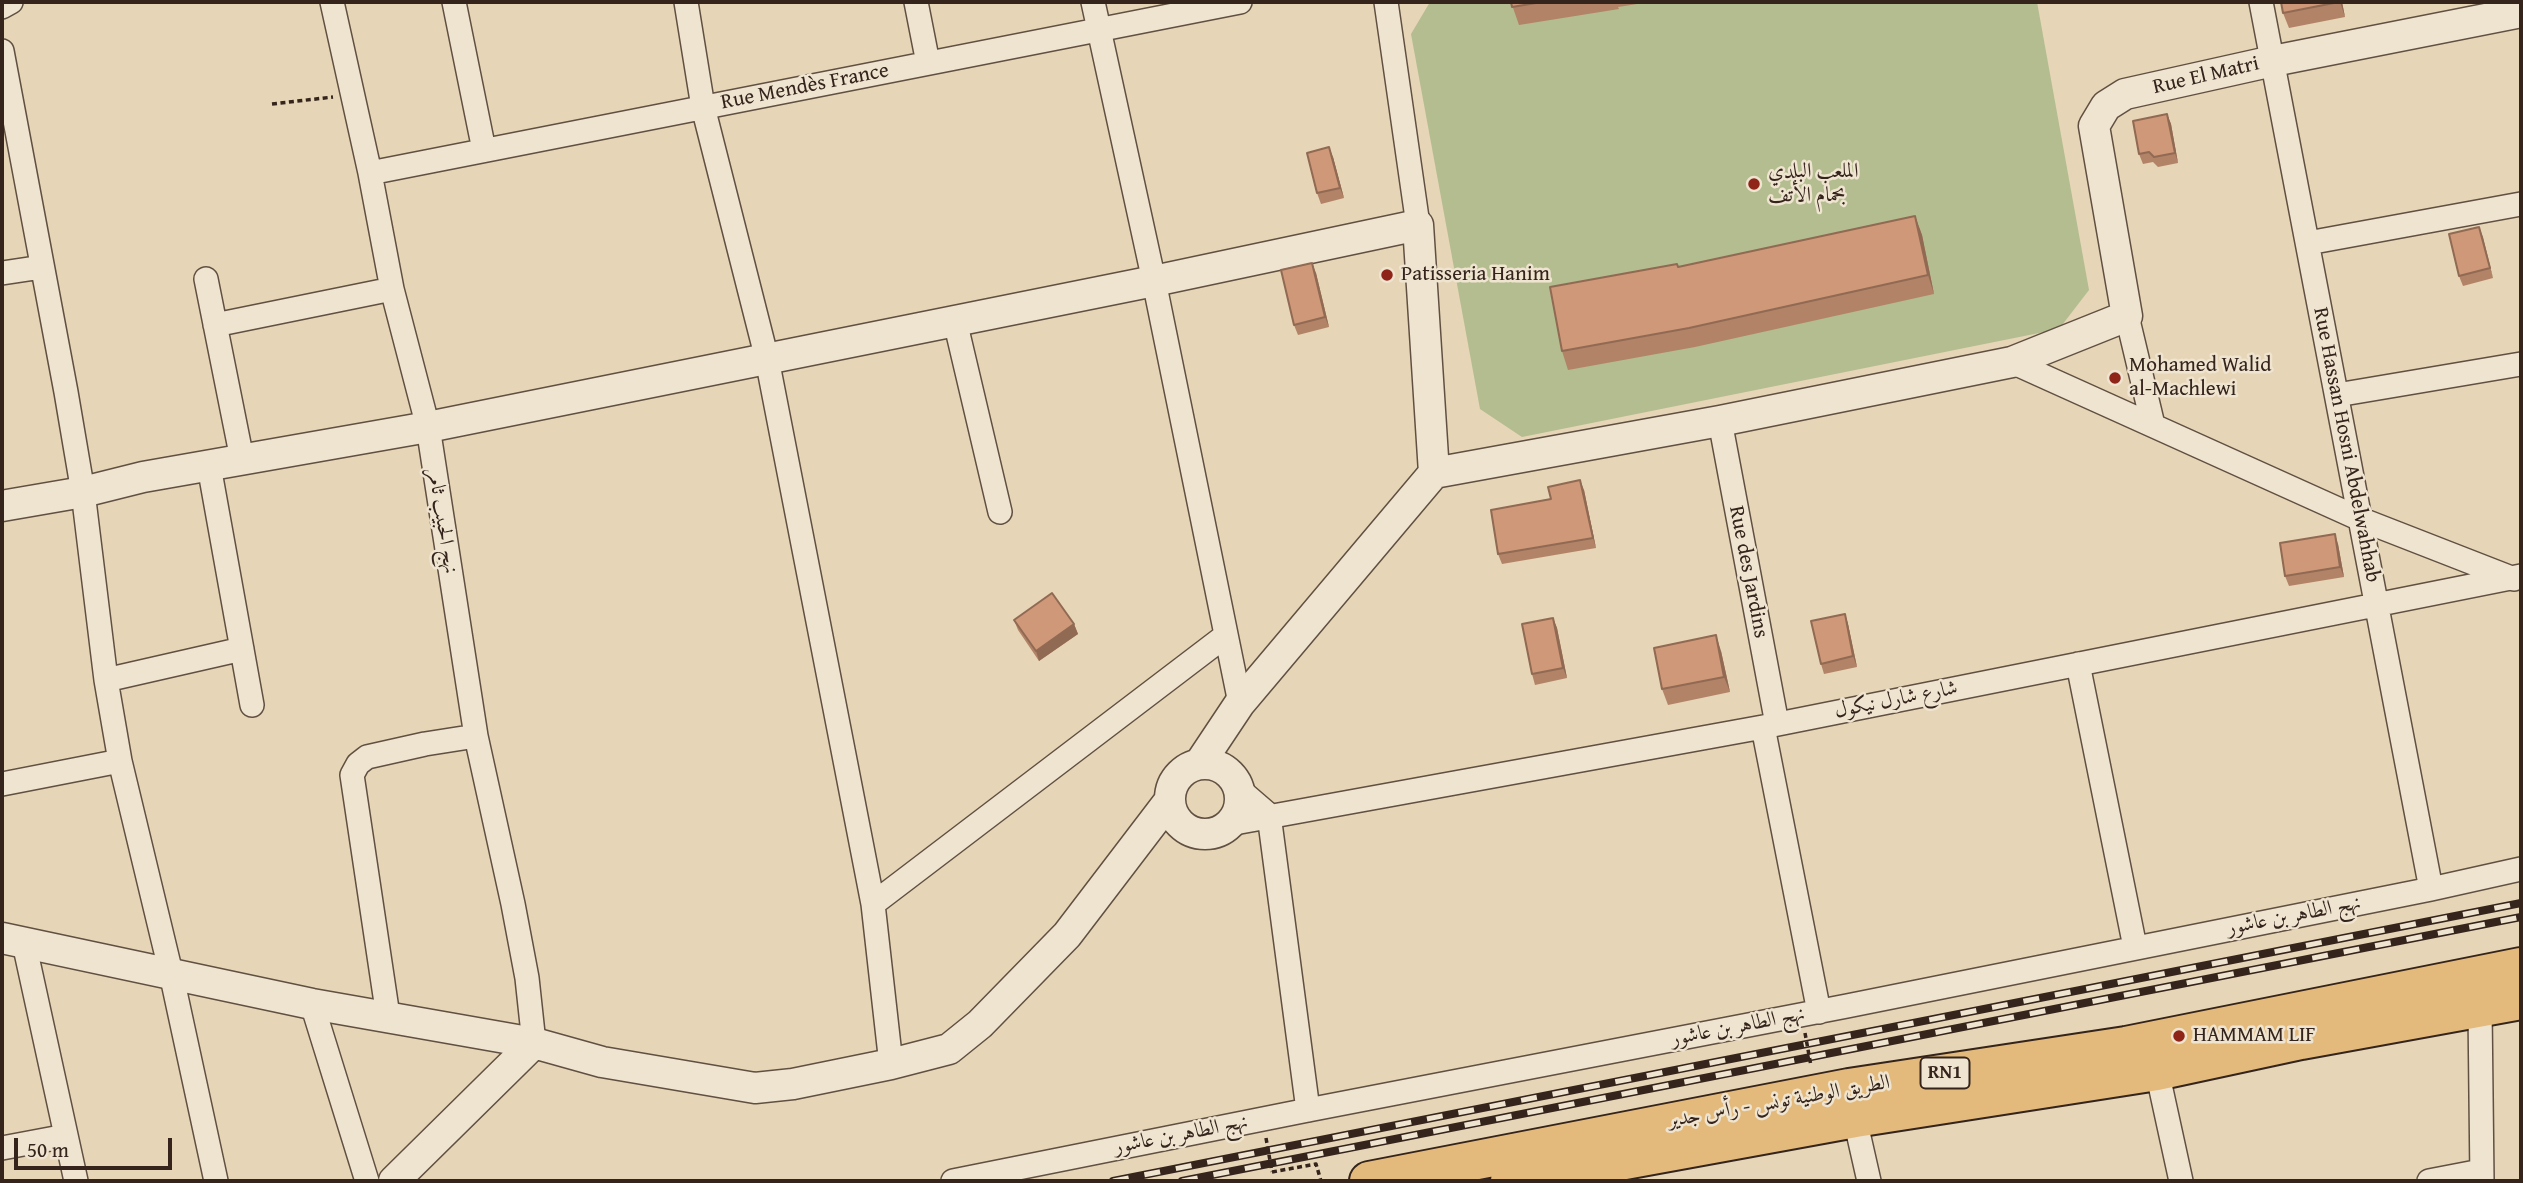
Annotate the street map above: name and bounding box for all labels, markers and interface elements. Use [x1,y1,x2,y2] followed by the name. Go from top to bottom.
[2150,52,2262,100] street label: Rue El Matri
[719,58,891,116] street label: Rue Mendès France
[1768,159,1859,209] place label: الملعب البلدي بحمام الأتف
[1746,176,1762,192] marker: الملعب البلدي بحمام الأتف
[1401,262,1550,288] place label: Patisseria Hanim
[1379,267,1395,283] marker: Patisseria Hanim
[2307,305,2385,585] street label: Rue Hassan Hosni Abdelwahhab
[2129,353,2271,403] place label: Mohamed Walid al-Machlewi
[2107,370,2123,386] marker: Mohamed Walid al-Machlewi
[421,466,463,576] street label: نهج الحبيب ثامر
[1723,504,1773,640] street label: Rue des Jardins
[1832,676,1960,724] street label: شارع شارل نيكول
[2225,891,2363,941] street label: نهج الطاهر بن عاشور
[1669,1002,1807,1052] street label: نهج الطاهر بن عاشور
[2193,1023,2316,1049] place label: HAMMAM LIF
[2171,1028,2187,1044] marker: HAMMAM LIF
[1920,1058,1969,1088] road number: RN1
[1666,1070,1892,1134] street label: الطريق الوطنية تونس - رأس جدير
[1112,1110,1250,1160] street label: نهج الطاهر بن عاشور
[18,1124,175,1168] scale bar
[27,1134,69,1165] text: 50 m

